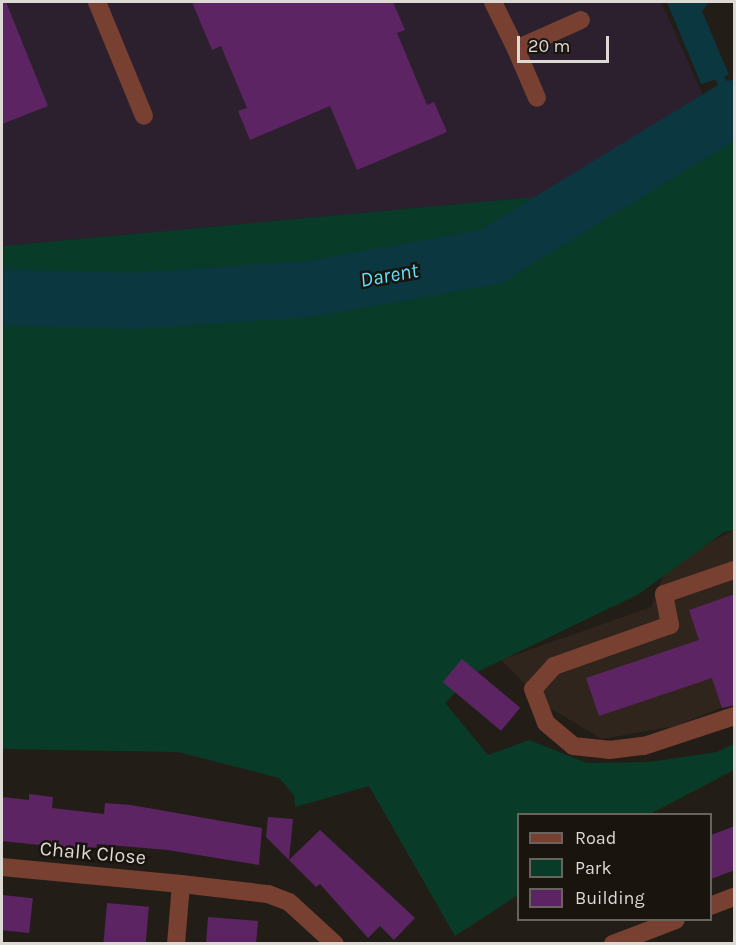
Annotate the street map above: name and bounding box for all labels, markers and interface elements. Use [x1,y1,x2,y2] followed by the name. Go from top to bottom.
[520,24,612,62] scale bar
[528,35,570,57] text: 20 m
[358,258,420,292] water label: Darent
[517,813,712,921] legend
[575,827,616,849] text: Road
[39,836,147,870] street label: Chalk Close
[575,857,612,879] text: Park
[575,887,645,909] text: Building

